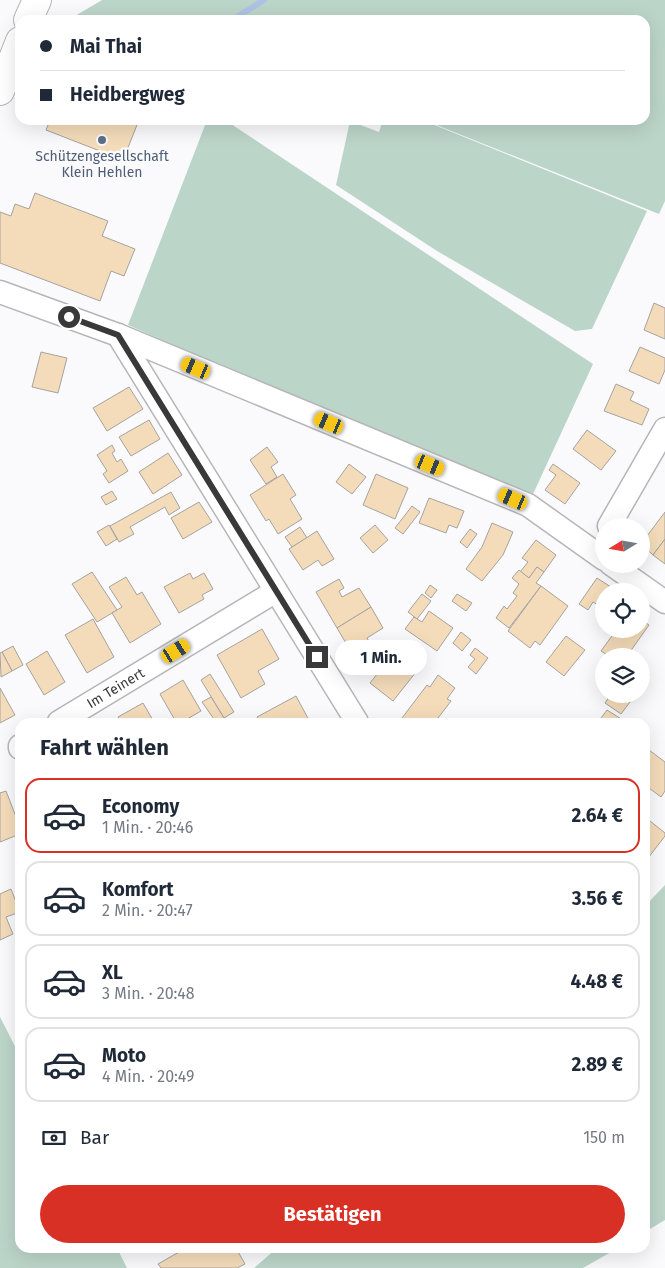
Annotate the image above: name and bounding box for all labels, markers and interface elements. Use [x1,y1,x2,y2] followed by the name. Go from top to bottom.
[70,35,142,58] text: Mai Thai
[70,83,185,106] text: Heidbergweg
[96,134,108,146] marker: Schützengesellschaft Klein Hehlen
[35,148,170,181] place label: Schützengesellschaft Klein Hehlen
[58,306,80,328] route start
[179,355,212,381] car
[312,410,345,436] car
[413,452,446,478] car
[496,486,529,512] car
[595,518,650,572] north arrow
[595,518,650,703] map controls
[595,583,650,638] button: locate
[159,637,192,665] car
[334,640,427,674] callout: 1 Min.
[306,646,328,668] route end
[360,648,402,667] text: 1 Min.
[595,648,650,703] button: layers
[84,664,148,712] street label: Im Teinert
[40,734,169,761] text: Fahrt wählen
[42,793,87,838] icon: car
[102,795,179,818] text: Economy
[572,804,623,827] text: 2.64 €
[102,818,193,837] text: 1 Min. · 20:46
[42,876,87,921] icon: car
[102,878,173,901] text: Komfort
[572,887,623,910] text: 3.56 €
[102,901,193,920] text: 2 Min. · 20:47
[42,959,87,1004] icon: car
[102,961,123,984] text: XL
[571,970,623,993] text: 4.48 €
[102,984,195,1003] text: 3 Min. · 20:48
[42,1042,87,1087] icon: car
[102,1044,146,1067] text: Moto
[572,1053,623,1076] text: 2.89 €
[102,1067,194,1086] text: 4 Min. · 20:49
[40,1124,68,1152] icon: cash
[80,1126,109,1149] text: Bar
[583,1128,625,1147] text: 150 m
[40,1185,625,1243] button: Bestätigen

